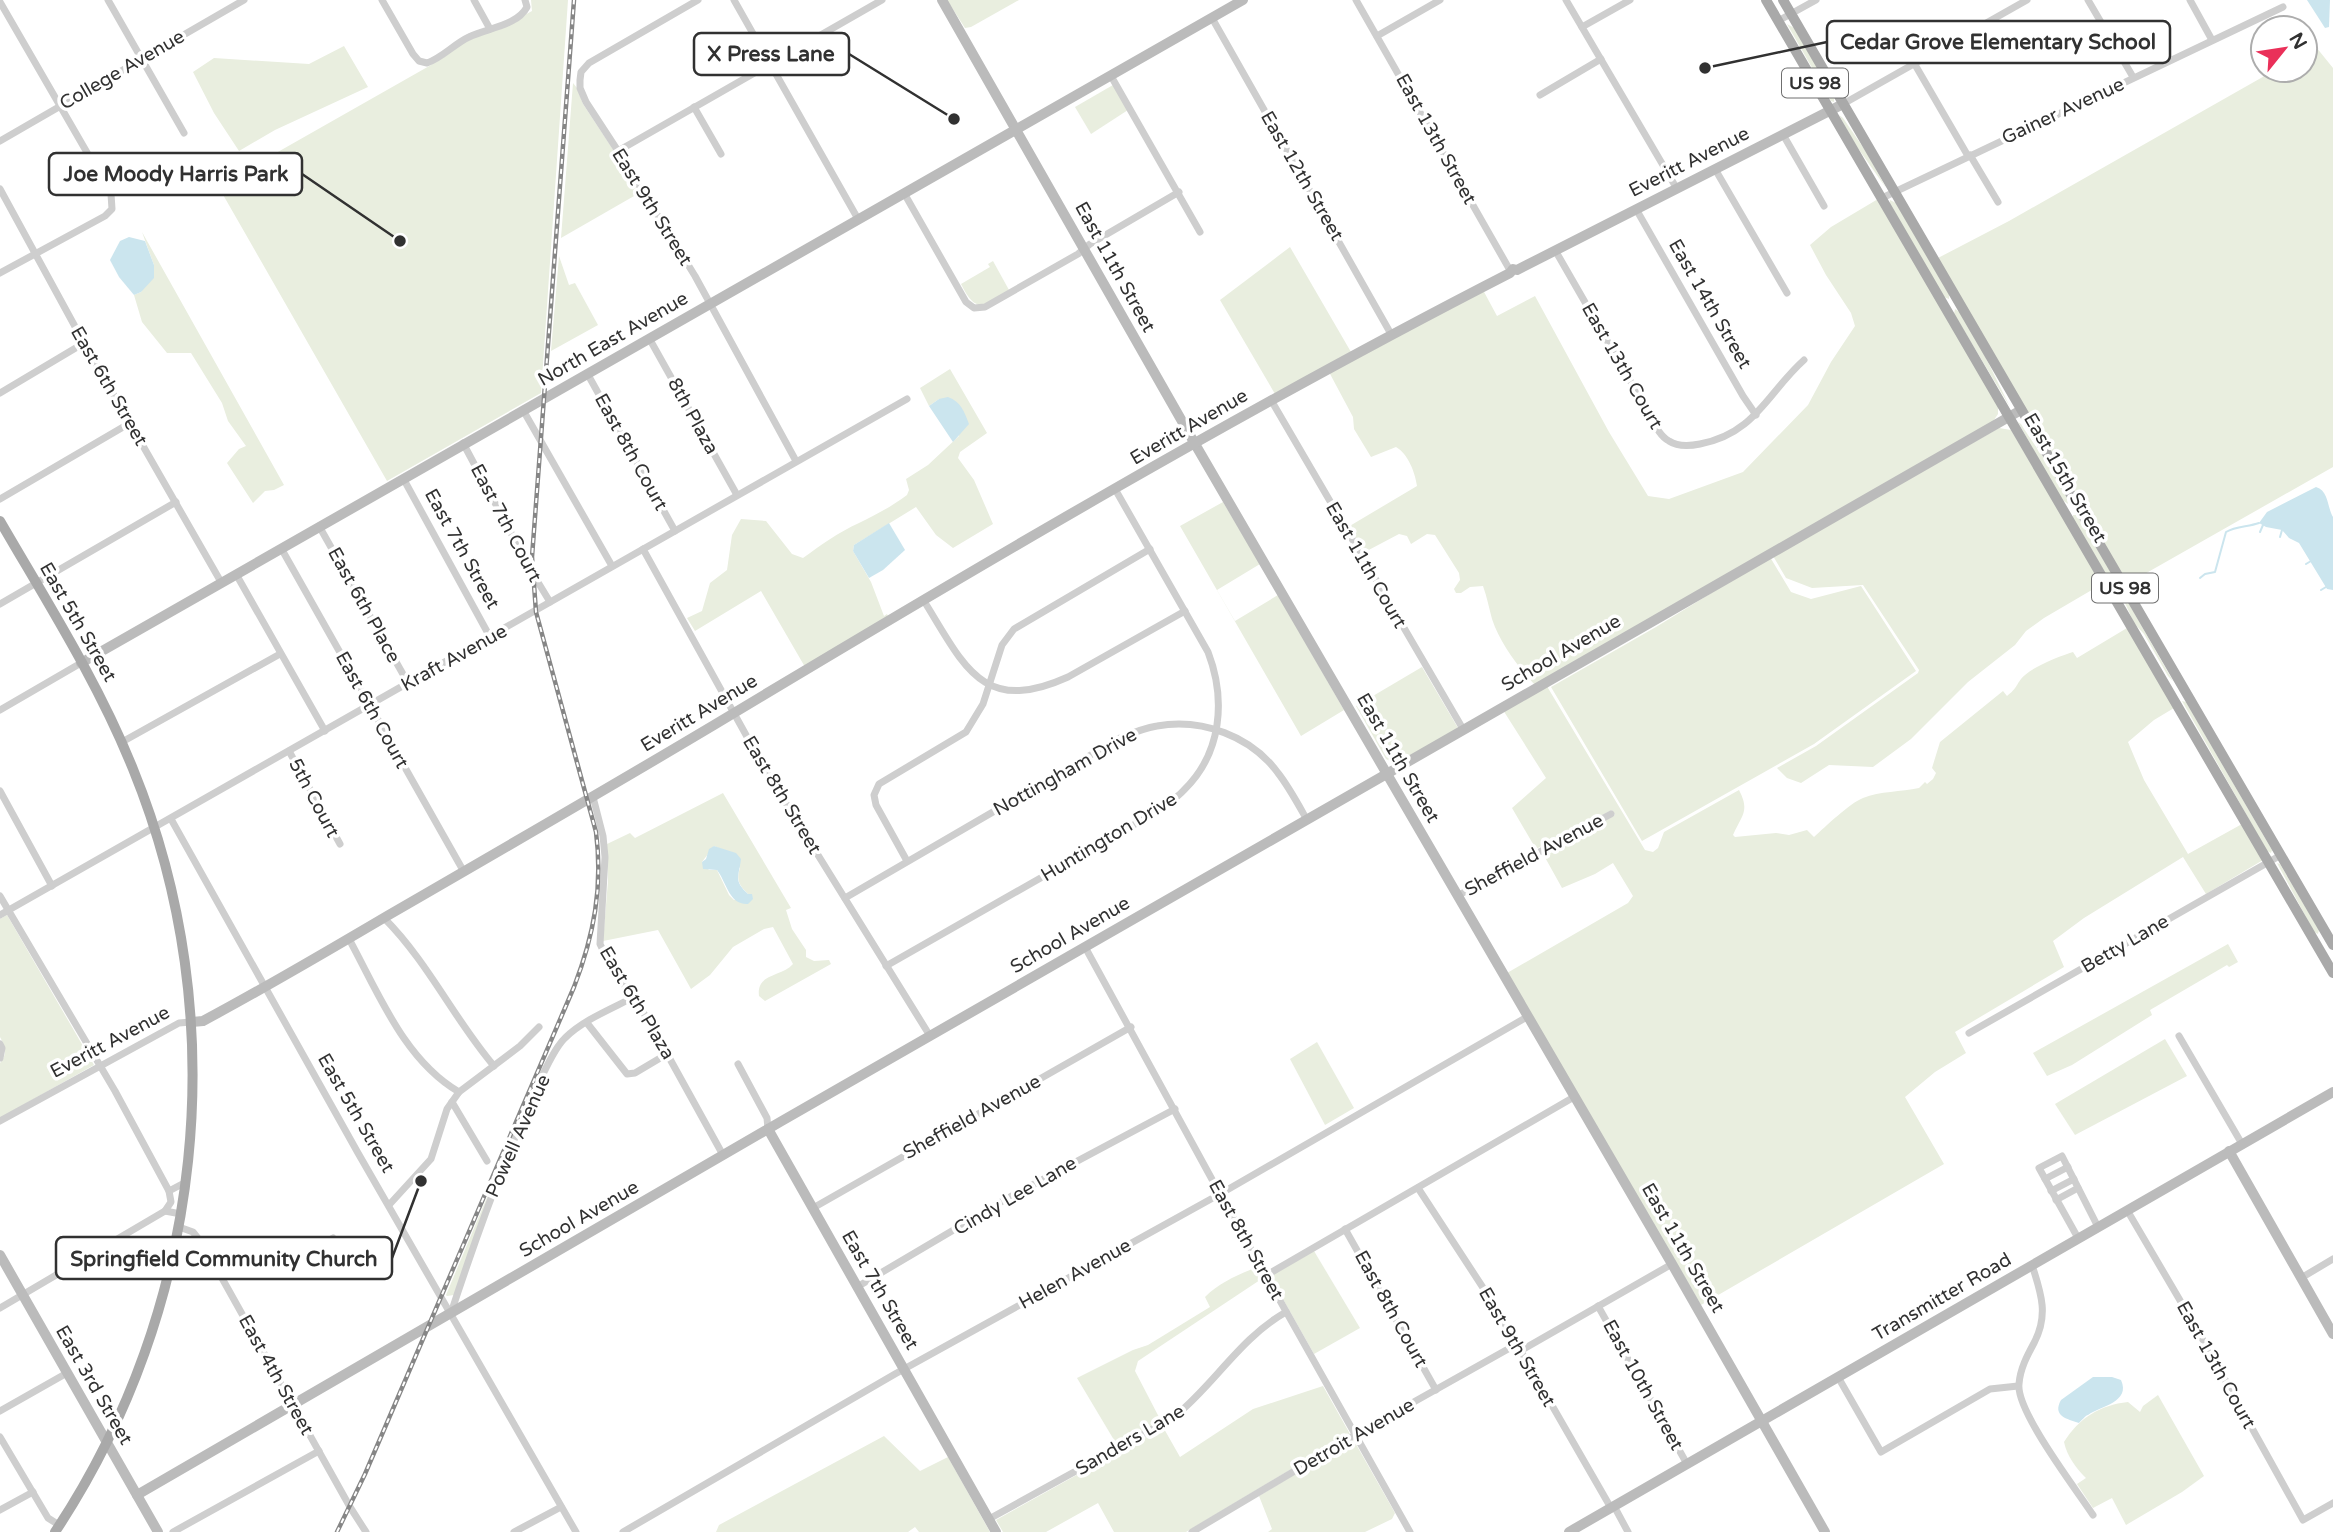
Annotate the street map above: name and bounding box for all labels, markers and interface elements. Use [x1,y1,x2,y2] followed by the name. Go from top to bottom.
[2249,14,2319,84] north arrow
[1827,21,2170,63] callout: Cedar Grove Elementary School
[56,25,188,115] street label: College Avenue
[2285,29,2311,53] text: N
[1840,30,2156,55] text: Cedar Grove Elementary School
[694,33,849,75] callout: X Press Lane
[707,42,835,67] text: X Press Lane
[1782,68,1848,98] road number: US 98
[1391,70,1481,208] street label: East 13th Street
[1998,73,2128,149] street label: Gainer Avenue
[1256,107,1348,245] street label: East 12th Street
[1625,122,1753,202] street label: Everitt Avenue
[607,144,697,270] street label: East 9th Street
[49,153,302,195] callout: Joe Moody Harris Park
[63,162,289,187] text: Joe Moody Harris Park
[1070,198,1160,336] street label: East 11th Street
[1664,235,1756,373] street label: East 14th Street
[534,287,692,391] street label: North East Avenue
[1577,299,1667,433] street label: East 13th Court
[66,323,152,449] street label: East 6th Street
[663,374,723,458] street label: 8th Plaza
[1126,384,1252,470] street label: Everitt Avenue
[590,390,672,514] street label: East 8th Court
[2019,409,2111,547] street label: East 15th Street
[466,460,546,586] street label: East 7th Court
[420,485,504,613] street label: East 7th Street
[1321,498,1411,632] street label: East 11th Court
[323,543,405,667] street label: East 6th Place
[35,559,121,685] street label: East 5th Street
[2092,574,2158,602] road number: US 98
[1497,610,1625,696] street label: School Avenue
[397,620,511,696] street label: Kraft Avenue
[331,648,413,772] street label: East 6th Court
[637,670,761,756] street label: Everitt Avenue
[1352,689,1444,827] street label: East 11th Street
[989,723,1141,821] street label: Nottingham Drive
[738,732,826,858] street label: East 8th Street
[284,755,344,841] street label: 5th Court
[1037,788,1181,886] street label: Huntington Drive
[1461,809,1607,901] street label: Sheffield Avenue
[1006,892,1134,978] street label: School Avenue
[2077,910,2173,978] street label: Betty Lane
[595,943,679,1063] street label: East 6th Plaza
[47,1001,173,1083] street label: Everitt Avenue
[313,1050,399,1176] street label: East 5th Street
[899,1070,1045,1164] street label: Sheffield Avenue
[481,1071,555,1201] street label: Powell Avenue
[950,1152,1080,1240] street label: Cindy Lee Lane
[515,1176,643,1262] street label: School Avenue
[1204,1176,1288,1304] street label: East 8th Street
[1637,1179,1729,1317] street label: East 11th Street
[837,1227,923,1353] street label: East 7th Street
[1015,1234,1135,1314] street label: Helen Avenue
[56,1237,392,1279] callout: Springfield Community Church
[70,1247,378,1272] text: Springfield Community Church
[1350,1247,1432,1371] street label: East 8th Court
[1869,1248,2015,1346] street label: Transmitter Road
[1474,1284,1560,1410] street label: East 9th Street
[2172,1298,2260,1432] street label: East 13th Court
[234,1311,318,1439] street label: East 4th Street
[1598,1316,1688,1454] street label: East 10th Street
[51,1321,137,1449] street label: East 3rd Street
[1290,1394,1418,1480] street label: Detroit Avenue
[1072,1400,1188,1480] street label: Sanders Lane

